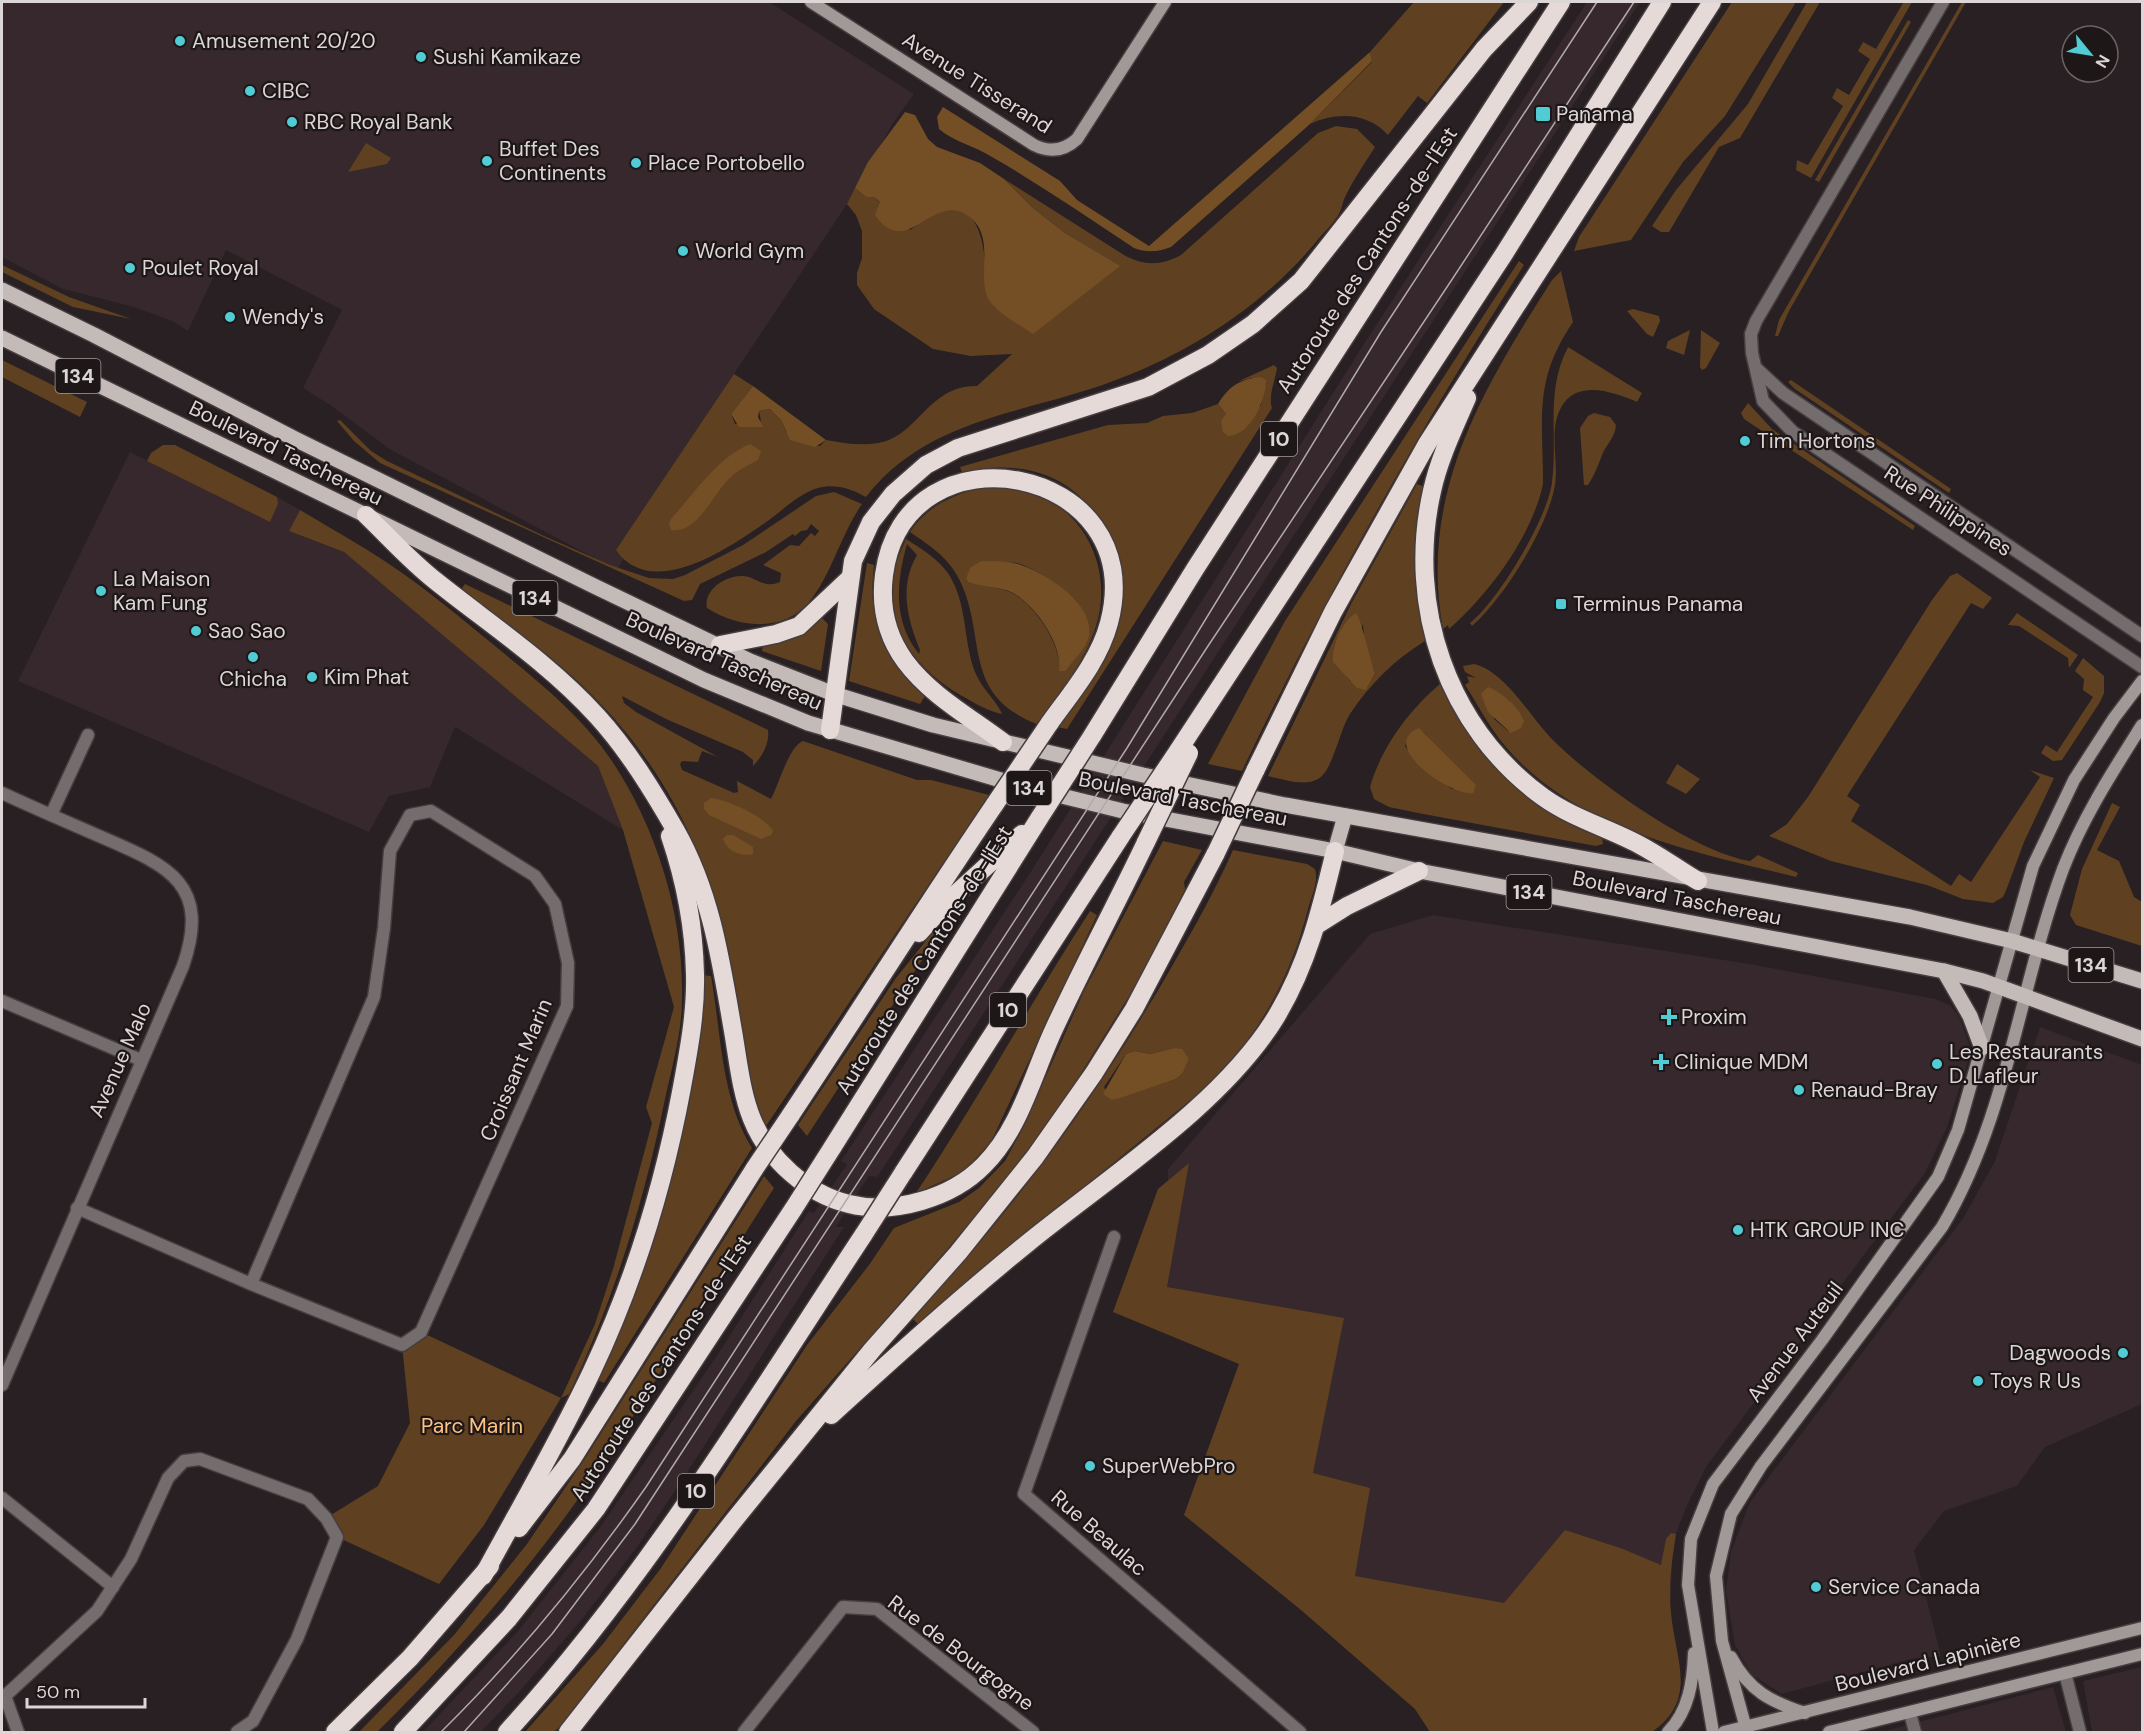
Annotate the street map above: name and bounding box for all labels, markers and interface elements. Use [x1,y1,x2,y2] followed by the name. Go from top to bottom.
[2060,24,2120,84] north arrow
[897,26,1057,140] street label: Avenue Tisserand
[192,27,376,55] place label: Amusement 20/20
[173,34,187,48] marker: Amusement 20/20
[433,43,581,71] place label: Sushi Kamikaze
[414,50,428,64] marker: Sushi Kamikaze
[2091,51,2115,72] text: N
[262,77,310,105] place label: CIBC
[243,84,257,98] marker: CIBC
[1556,100,1633,128] place label: Panama
[1534,105,1552,123] marker: Panama
[304,108,453,136] place label: RBC Royal Bank
[285,115,299,129] marker: RBC Royal Bank
[1270,121,1464,399] street label: Autoroute des Cantons-de-l'Est
[499,135,607,187] place label: Buffet Des Continents
[648,149,805,177] place label: Place Portobello
[480,154,494,168] marker: Buffet Des Continents
[629,156,643,170] marker: Place Portobello
[695,237,804,265] place label: World Gym
[676,244,690,258] marker: World Gym
[142,254,259,282] place label: Poulet Royal
[123,261,137,275] marker: Poulet Royal
[242,303,324,331] place label: Wendy's
[223,310,237,324] marker: Wendy's
[56,359,100,393] road number: 134
[184,394,388,512] street label: Boulevard Taschereau
[1261,422,1297,456] road number: 10
[1757,427,1876,455] place label: Tim Hortons
[1738,434,1752,448] marker: Tim Hortons
[1879,459,2017,563] street label: Rue Philippines
[113,565,210,617] place label: La Maison Kam Fung
[512,581,558,615] road number: 134
[94,584,108,598] marker: La Maison Kam Fung
[1573,590,1743,618] place label: Terminus Panama
[1554,597,1568,611] marker: Terminus Panama
[621,605,827,717] street label: Boulevard Taschereau
[208,617,286,645] place label: Sao Sao
[189,624,203,638] marker: Sao Sao
[246,650,260,664] marker: Chicha
[324,663,409,691] place label: Kim Phat
[219,665,287,693] place label: Chicha
[305,670,319,684] marker: Kim Phat
[1076,765,1290,833] street label: Boulevard Taschereau
[1006,771,1052,805] road number: 134
[829,820,1019,1100] street label: Autoroute des Cantons-de-l'Est
[1570,864,1784,932] street label: Boulevard Taschereau
[1506,875,1552,909] road number: 134
[2068,948,2114,982] road number: 134
[990,993,1026,1027] road number: 10
[473,994,559,1146] street label: Croissant Marin
[82,998,158,1122] street label: Avenue Malo
[1681,1003,1747,1031] place label: Proxim
[1662,1010,1676,1024] marker: Proxim
[1949,1038,2103,1090] place label: Les Restaurants D. Lafleur
[1674,1048,1808,1076] place label: Clinique MDM
[1652,1053,1670,1071] marker: Clinique MDM
[1930,1057,1944,1071] marker: Les Restaurants D. Lafleur
[1811,1076,1938,1104] place label: Renaud-Bray
[1792,1083,1806,1097] marker: Renaud-Bray
[1750,1216,1905,1244] place label: HTK GROUP INC
[1731,1223,1745,1237] marker: HTK GROUP INC
[564,1229,758,1507] street label: Autoroute des Cantons-de-l'Est
[1740,1276,1850,1408] street label: Avenue Auteuil
[2009,1339,2111,1367] place label: Dagwoods
[2116,1346,2130,1360] marker: Dagwoods
[1990,1367,2081,1395] place label: Toys R Us
[1971,1374,1985,1388] marker: Toys R Us
[421,1412,523,1440] park label: Parc Marin
[1102,1452,1235,1480] place label: SuperWebPro
[1083,1459,1097,1473] marker: SuperWebPro
[678,1474,714,1508] road number: 10
[1045,1484,1153,1582] street label: Rue Beaulac
[1828,1573,1980,1601] place label: Service Canada
[1809,1580,1823,1594] marker: Service Canada
[882,1589,1040,1717] street label: Rue de Bourgogne
[1832,1625,2024,1699] street label: Boulevard Lapinière
[27,1671,146,1709] scale bar
[36,1680,80,1704] text: 50 m

